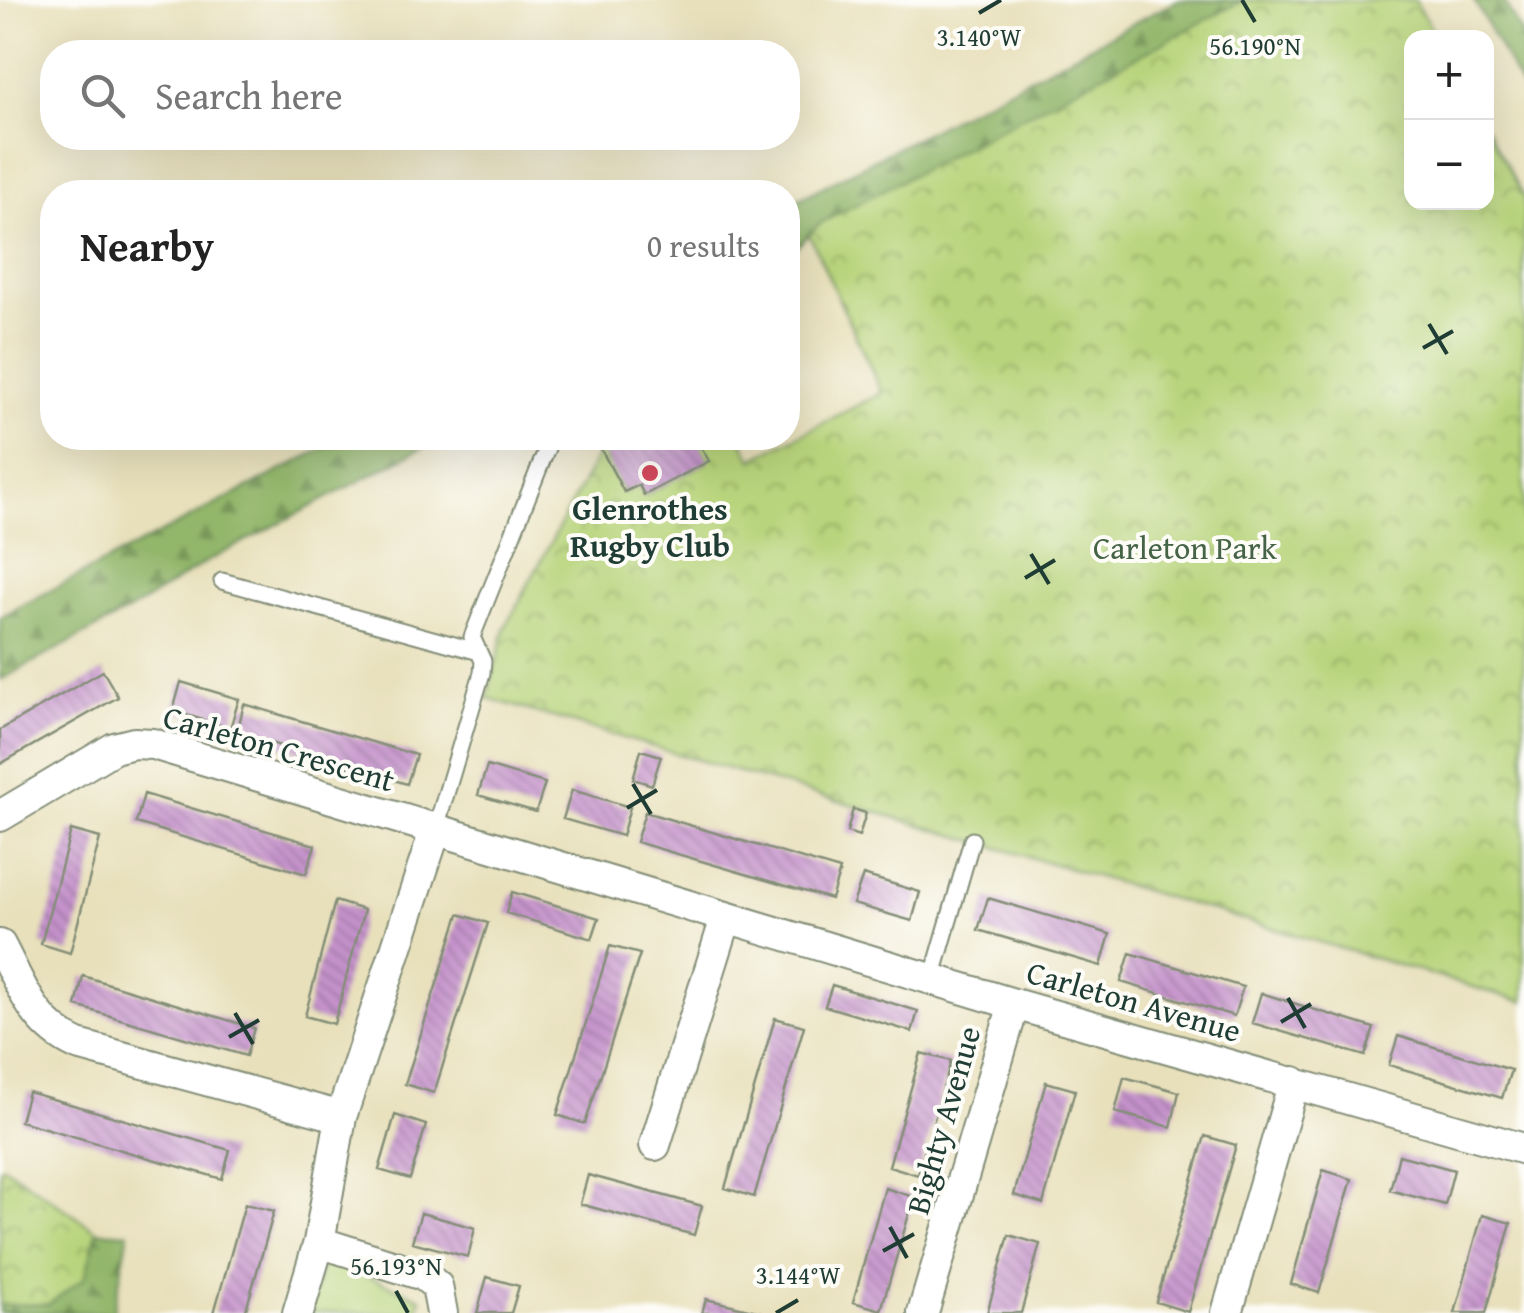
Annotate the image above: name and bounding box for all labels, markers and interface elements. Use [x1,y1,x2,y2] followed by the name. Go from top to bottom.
[937,19,1021,55] text: 3.140°W
[1209,28,1301,64] text: 56.190°N
[1404,30,1494,210] map controls
[1404,30,1494,120] button: +
[40,40,800,150] search box
[155,67,343,123] text: Search here
[75,68,130,123] icon: search
[1404,120,1494,210] button: −
[80,215,214,276] text: Nearby
[647,222,760,269] text: 0 results
[639,462,661,484] marker: Glenrothes Rugby Club
[570,485,730,569] place label: Glenrothes Rugby Club
[1093,524,1278,571] park label: Carleton Park
[158,693,400,803] street label: Carleton Crescent
[1021,948,1247,1054] street label: Carleton Avenue
[894,1020,992,1220] street label: Bighty Avenue
[350,1248,442,1284] text: 56.193°N
[756,1257,840,1293] text: 3.144°W

